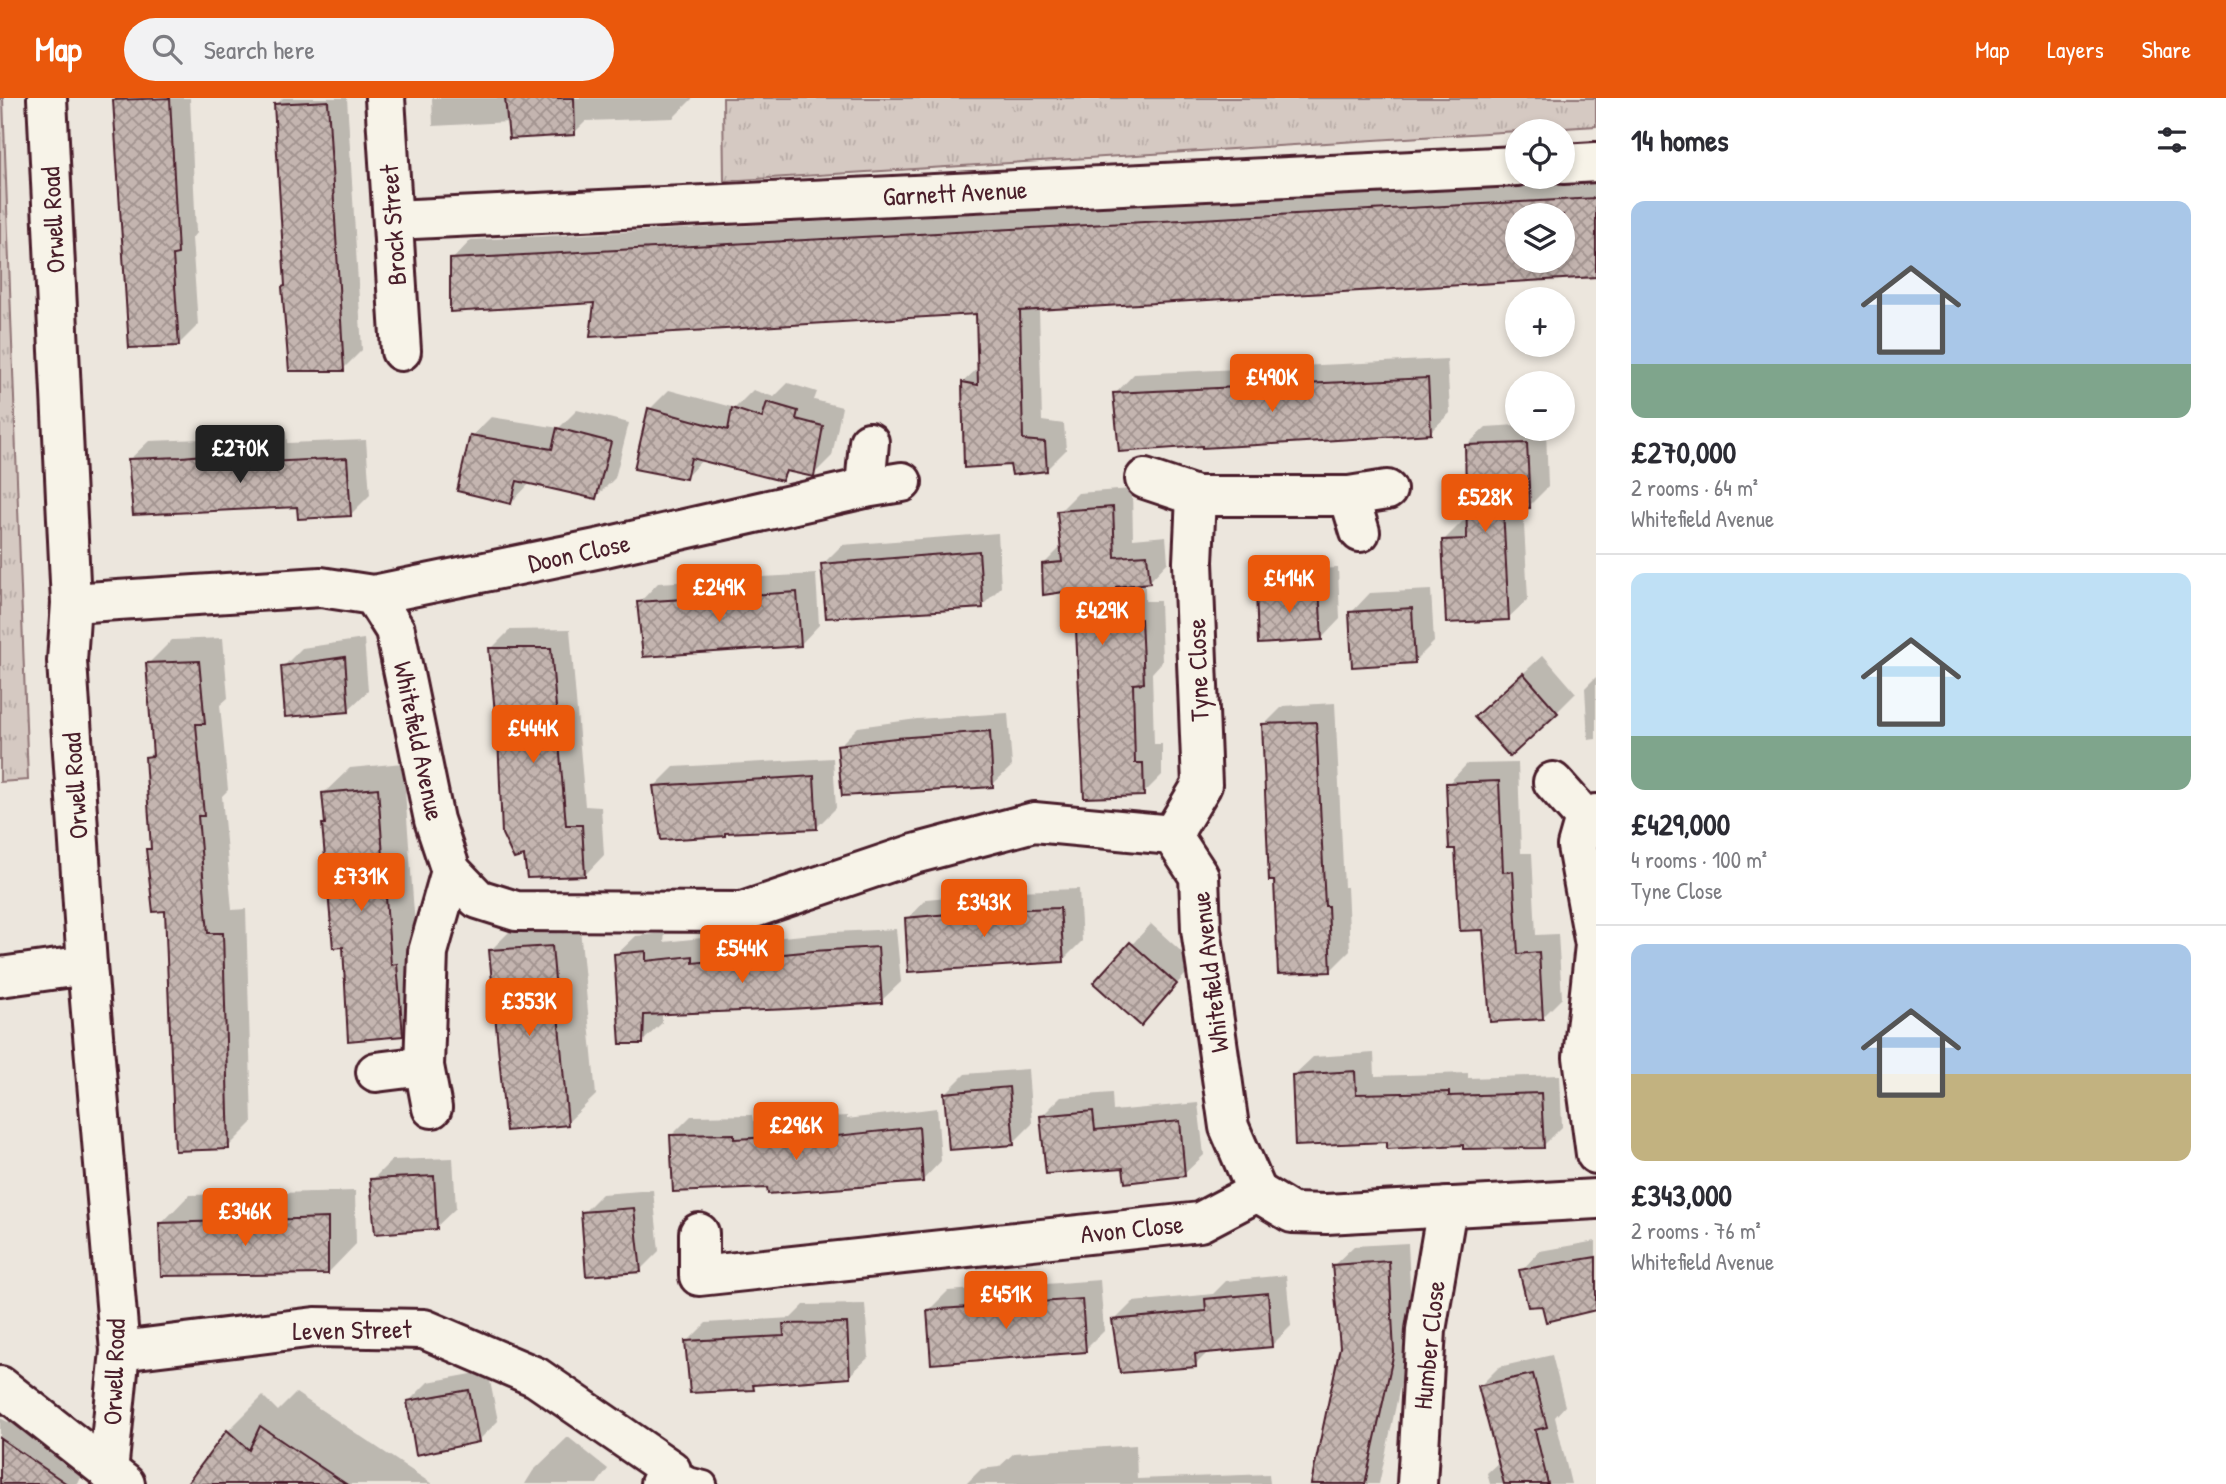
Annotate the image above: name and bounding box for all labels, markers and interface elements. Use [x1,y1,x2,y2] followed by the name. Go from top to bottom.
[124,18,614,81] search box
[35,27,82,71] text: Map
[148,30,186,68] icon: search
[204,32,315,67] text: Search here
[1975,33,2009,65] text: Map
[2047,33,2104,65] text: Layers
[2142,33,2191,65] text: Share
[1505,119,1575,441] map controls
[1505,119,1575,189] button: locate
[1631,120,1729,160] text: 14 homes
[2153,121,2191,159] icon: filters
[371,162,414,287] street label: Brock Street
[32,166,73,274] street label: Orwell Road
[882,171,1028,214] street label: Garnett Avenue
[1505,203,1575,273] button: layers
[1848,247,1974,373] icon: home
[1505,287,1575,357] button: +
[1223,354,1321,414] pin: £490K
[1246,361,1298,392] text: £490K
[1505,371,1575,441] button: −
[191,426,289,485] pin: £270K
[211,432,269,463] text: £270K
[1631,432,1736,472] text: £270,000
[1631,472,1758,503] text: 2 rooms · 64 m²
[1436,474,1534,534] pin: £528K
[1457,481,1513,512] text: £528K
[1631,503,1774,534] text: Whitefield Avenue
[525,525,633,580] street label: Doon Close
[1240,556,1338,615] pin: £414K
[1264,562,1314,593] text: £414K
[670,564,768,624] pin: £249K
[693,571,745,602] text: £249K
[1053,588,1151,647] pin: £429K
[1076,594,1128,625] text: £429K
[1178,618,1217,722] street label: Tyne Close
[1848,619,1974,745] icon: home
[386,658,453,824] street label: Whitefield Avenue
[484,706,582,765] pin: £444K
[508,712,558,743] text: £444K
[53,732,96,840] street label: Orwell Road
[1631,804,1730,844] text: £429,000
[1631,844,1767,875] text: 4 rooms · 100 m²
[312,854,410,913] pin: £731K
[334,860,388,891] text: £731K
[1631,875,1722,906] text: Tyne Close
[935,880,1033,939] pin: £343K
[957,886,1011,917] text: £343K
[1182,890,1237,1054] street label: Whitefield Avenue
[693,926,791,985] pin: £544K
[716,932,768,963] text: £544K
[480,978,578,1038] pin: £353K
[501,985,557,1016] text: £353K
[1848,990,1974,1116] icon: home
[747,1102,845,1162] pin: £296K
[769,1109,823,1140] text: £296K
[1631,1175,1732,1215] text: £343,000
[196,1188,294,1248] pin: £346K
[219,1195,271,1226] text: £346K
[1079,1206,1185,1251] street label: Avon Close
[1631,1215,1761,1246] text: 2 rooms · 76 m²
[1631,1246,1774,1277] text: Whitefield Avenue
[957,1272,1055,1331] pin: £451K
[980,1278,1032,1309] text: £451K
[1404,1279,1453,1411] street label: Humber Close
[292,1311,413,1348] street label: Leven Street
[94,1318,133,1426] street label: Orwell Road

